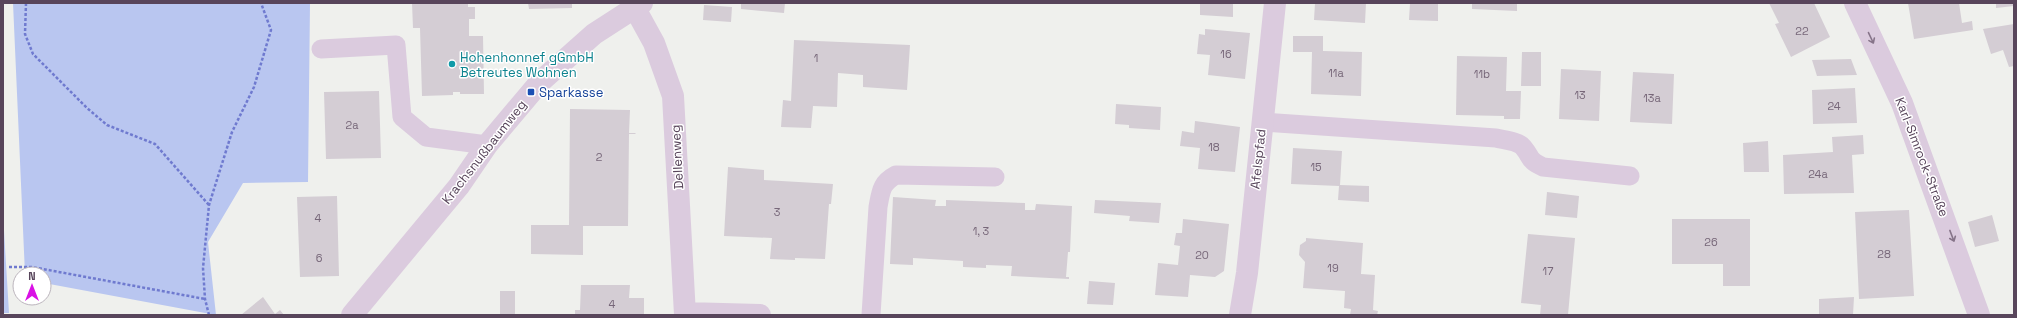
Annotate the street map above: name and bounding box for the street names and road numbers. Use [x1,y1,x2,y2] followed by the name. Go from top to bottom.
[1891,95,1953,219] street label: Karl-Simrock-Straße
[438,97,530,207] street label: Krachsnußbaumweg
[667,124,687,190] street label: Dellenweg
[1246,128,1270,190] street label: Afelspfad

